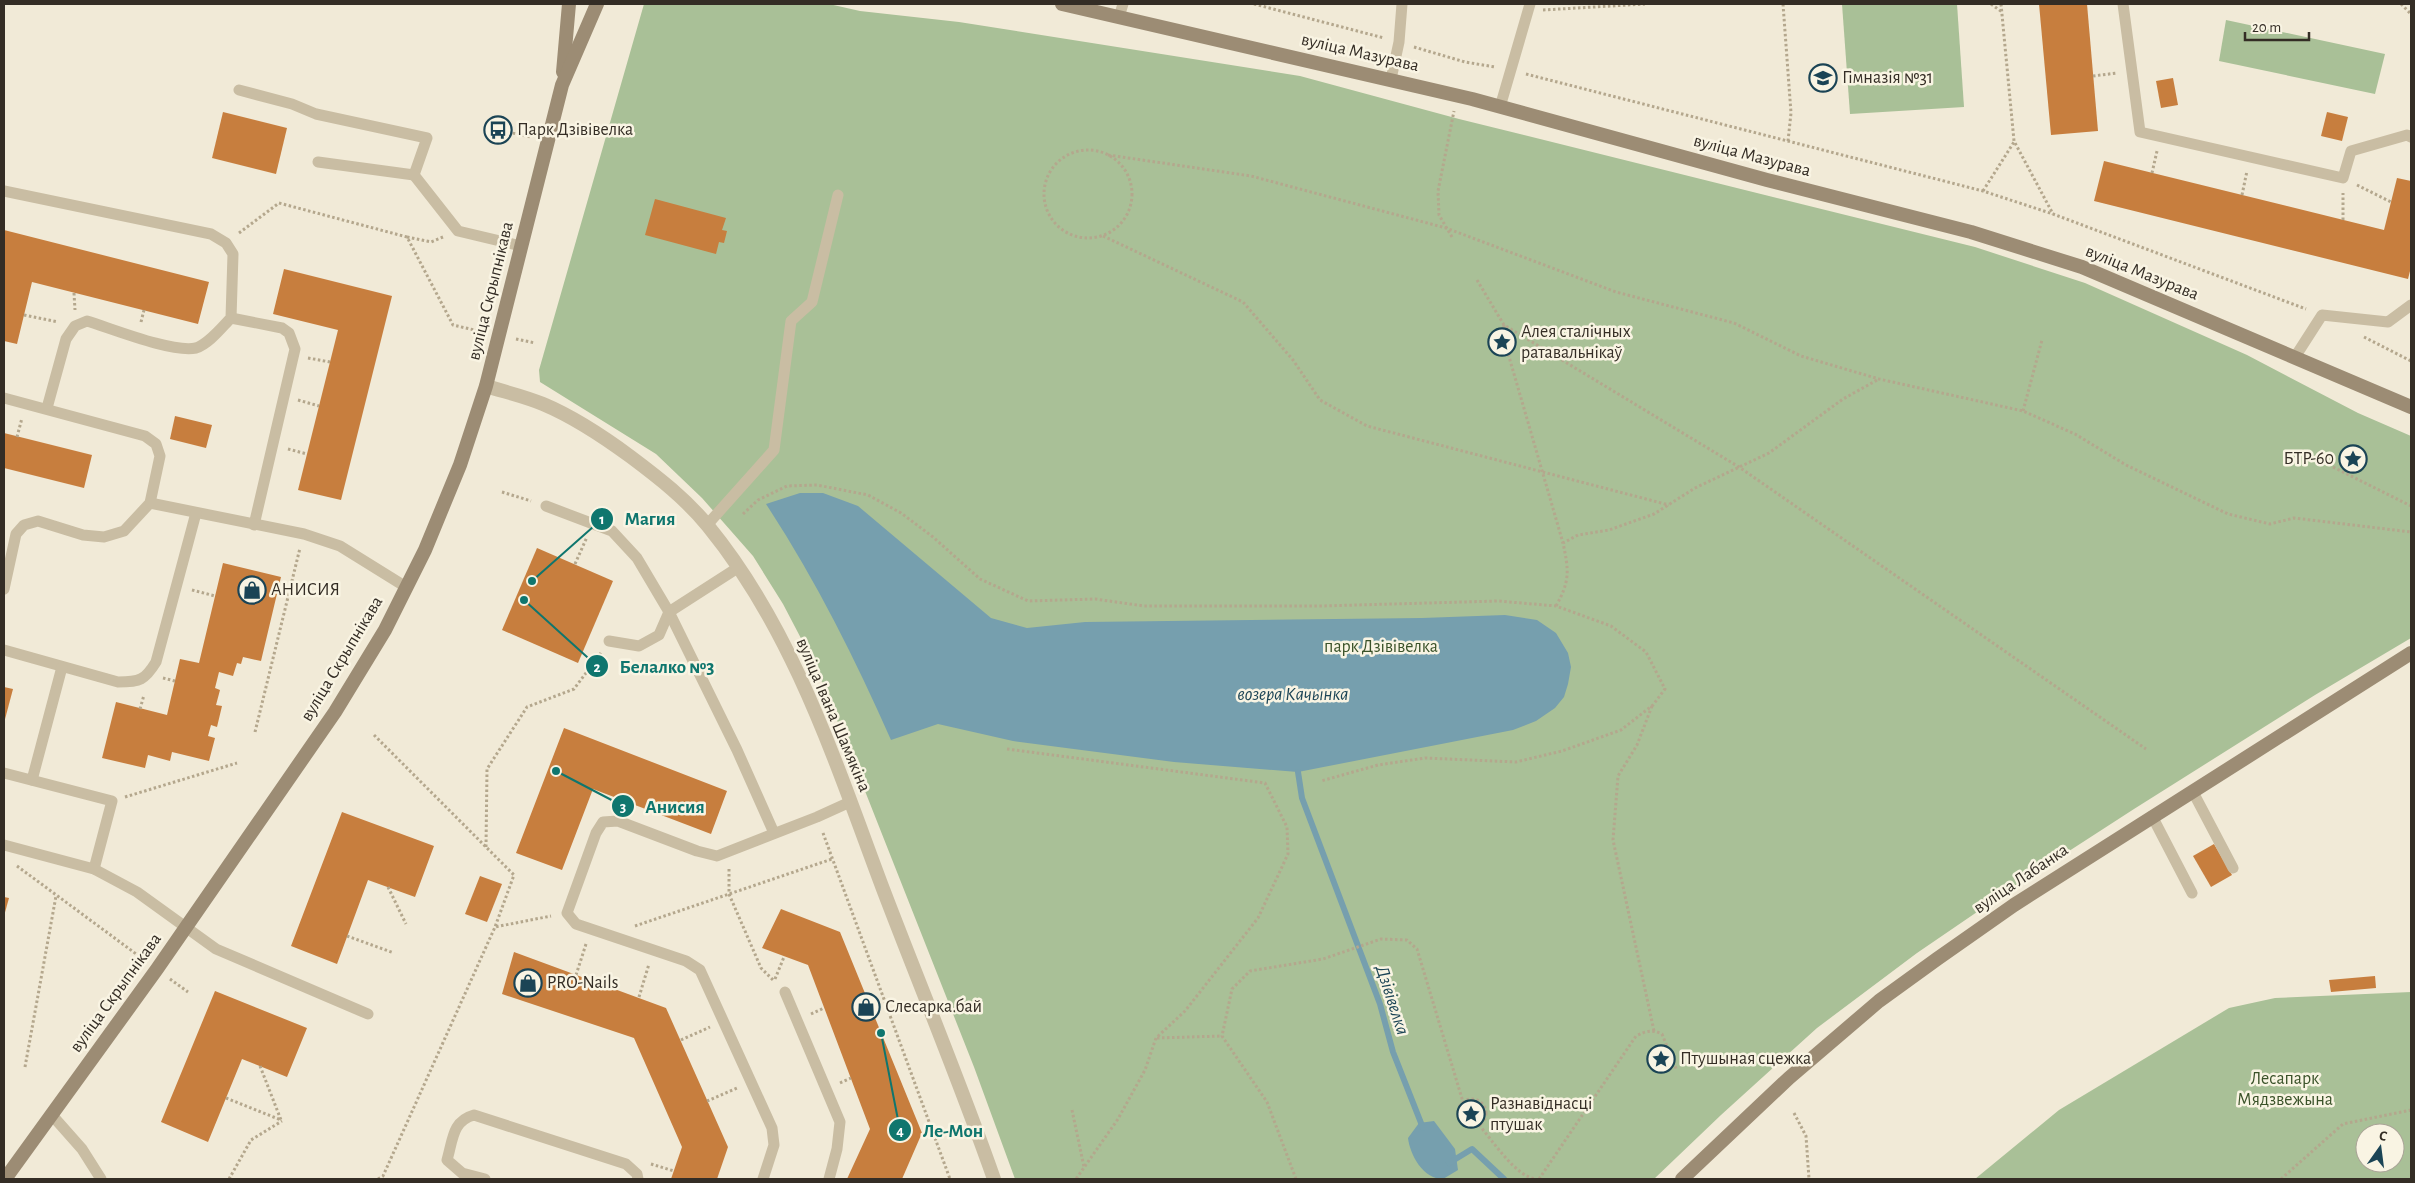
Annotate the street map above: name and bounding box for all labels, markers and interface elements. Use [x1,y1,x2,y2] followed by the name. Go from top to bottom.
[2245,10,2309,42] scale bar
[2252,20,2281,35] text: 20 m
[1299,31,1421,75] street label: вуліца Мазурава
[1808,63,1838,93] school or university icon: Гімназія №31
[1842,69,1933,87] place label: Гімназія №31
[483,115,513,145] bus stop icon: Парк Дзівівелка
[517,121,633,139] place label: Парк Дзівівелка
[1692,132,1812,180] street label: вуліца Мазурава
[465,220,517,362] street label: вуліца Скрыпнікава
[2083,242,2201,304] street label: вуліца Мазурава
[1521,323,1631,362] place label: Алея сталічных ратавальнікаў
[1487,327,1517,357] place icon: Алея сталічных ратавальнікаў
[2338,444,2368,474] place icon: БТР-60
[2283,450,2334,468] place label: БТР-60
[589,502,685,536] callout: Магия
[625,510,675,529] text: Магия
[599,512,605,527] text: 1
[237,575,267,605] shop icon: АНИСИЯ
[271,581,340,599] place label: АНИСИЯ
[298,593,386,725] street label: вуліца Скрыпнікава
[792,635,874,795] street label: вуліца Івана Шамякіна
[1324,638,1438,656] park label: парк Дзівівелка
[585,649,725,683] callout: Белалко №3
[619,658,715,677] text: Белалко №3
[593,660,601,675] text: 2
[1238,685,1348,704] water label: возера Качынка
[611,789,715,823] callout: Анисия
[645,798,705,817] text: Анисия
[620,800,626,815] text: 3
[1970,840,2072,917] street label: вуліца Лабанка
[67,930,165,1056] street label: вуліца Скрыпнікава
[1371,962,1412,1037] water label: Дзівівелка
[513,968,543,998] shop icon: PRO-Nails
[547,974,618,992] place label: PRO-Nails
[851,992,881,1022] shop icon: Слесарка.бай
[885,997,982,1016] place label: Слесарка.бай
[1646,1044,1676,1074] place icon: Птушыная сцежка
[1680,1050,1811,1068] place label: Птушыная сцежка
[2237,1070,2333,1109] park label: Лесапарк Мядзвежына
[1490,1095,1592,1134] place label: Разнавіднасці птушак
[1456,1099,1486,1129] place icon: Разнавіднасці птушак
[887,1113,993,1147] callout: Ле-Мон
[923,1122,983,1141] text: Ле-Мон
[2355,1123,2405,1173] north arrow
[896,1124,904,1139] text: 4
[2377,1129,2389,1144] text: С

